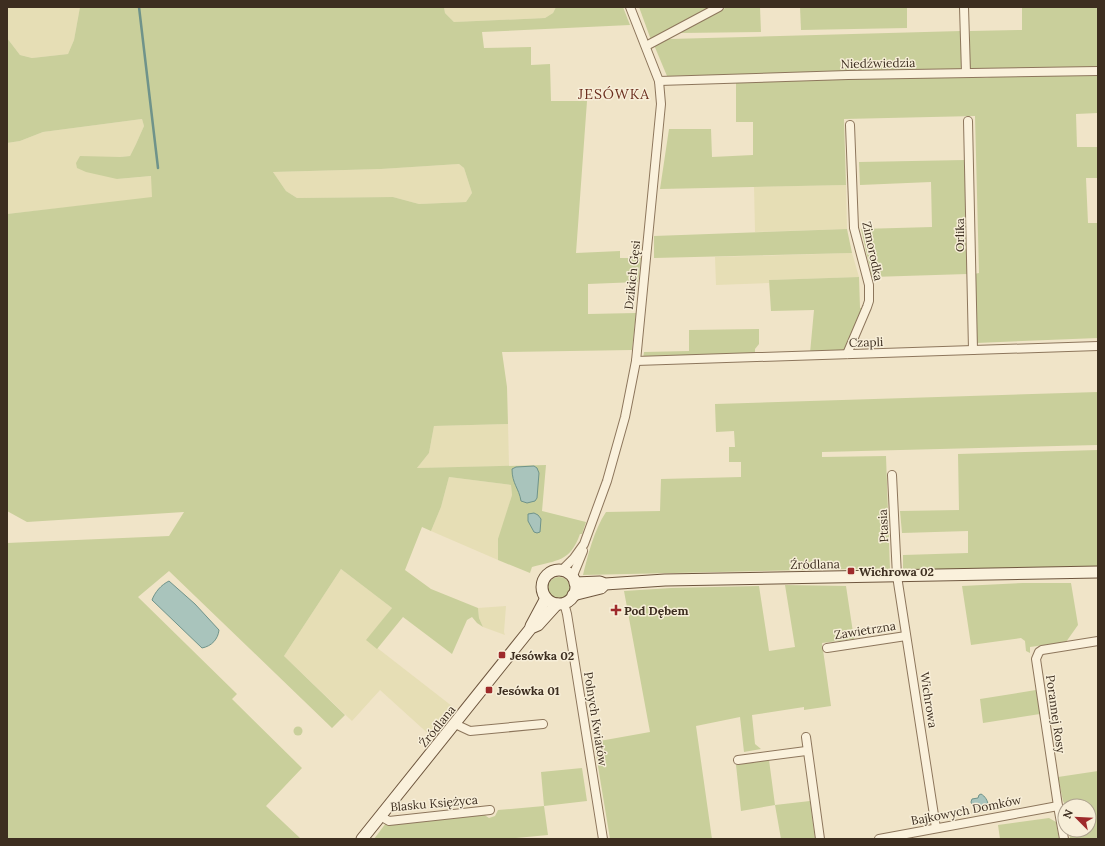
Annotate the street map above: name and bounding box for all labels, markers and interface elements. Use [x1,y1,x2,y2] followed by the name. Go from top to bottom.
[841,55,915,71] street label: Niedźwiedzia
[577,85,650,103] district label: JESÓWKA
[952,218,967,252] street label: Orlika
[859,220,887,282] street label: Zimorodka
[621,240,643,310] street label: Dzikich Gęsi
[849,334,883,350] street label: Czapli
[875,509,891,543] street label: Ptasia
[790,556,840,572] street label: Źródlana
[859,564,934,579] place label: Wichrowa 02
[846,566,856,576] marker: Wichrowa 02
[624,603,689,618] place label: Pod Dębem
[611,605,621,615] marker: Pod Dębem
[833,618,897,642] street label: Zawietrzna
[510,648,574,663] place label: Jesówka 02
[497,650,507,660] marker: Jesówka 02
[581,671,611,768] street label: Polnych Kwiatów
[917,671,941,729] street label: Wichrowa
[1043,674,1069,755] street label: Porannej Rosy
[497,683,560,698] place label: Jesówka 01
[484,685,494,695] marker: Jesówka 01
[416,702,458,750] street label: Źródlana
[390,792,478,814] street label: Blasku Księżyca
[910,792,1023,828] street label: Bajkowych Domków
[1057,798,1097,838] north arrow
[1060,807,1076,821] text: N

